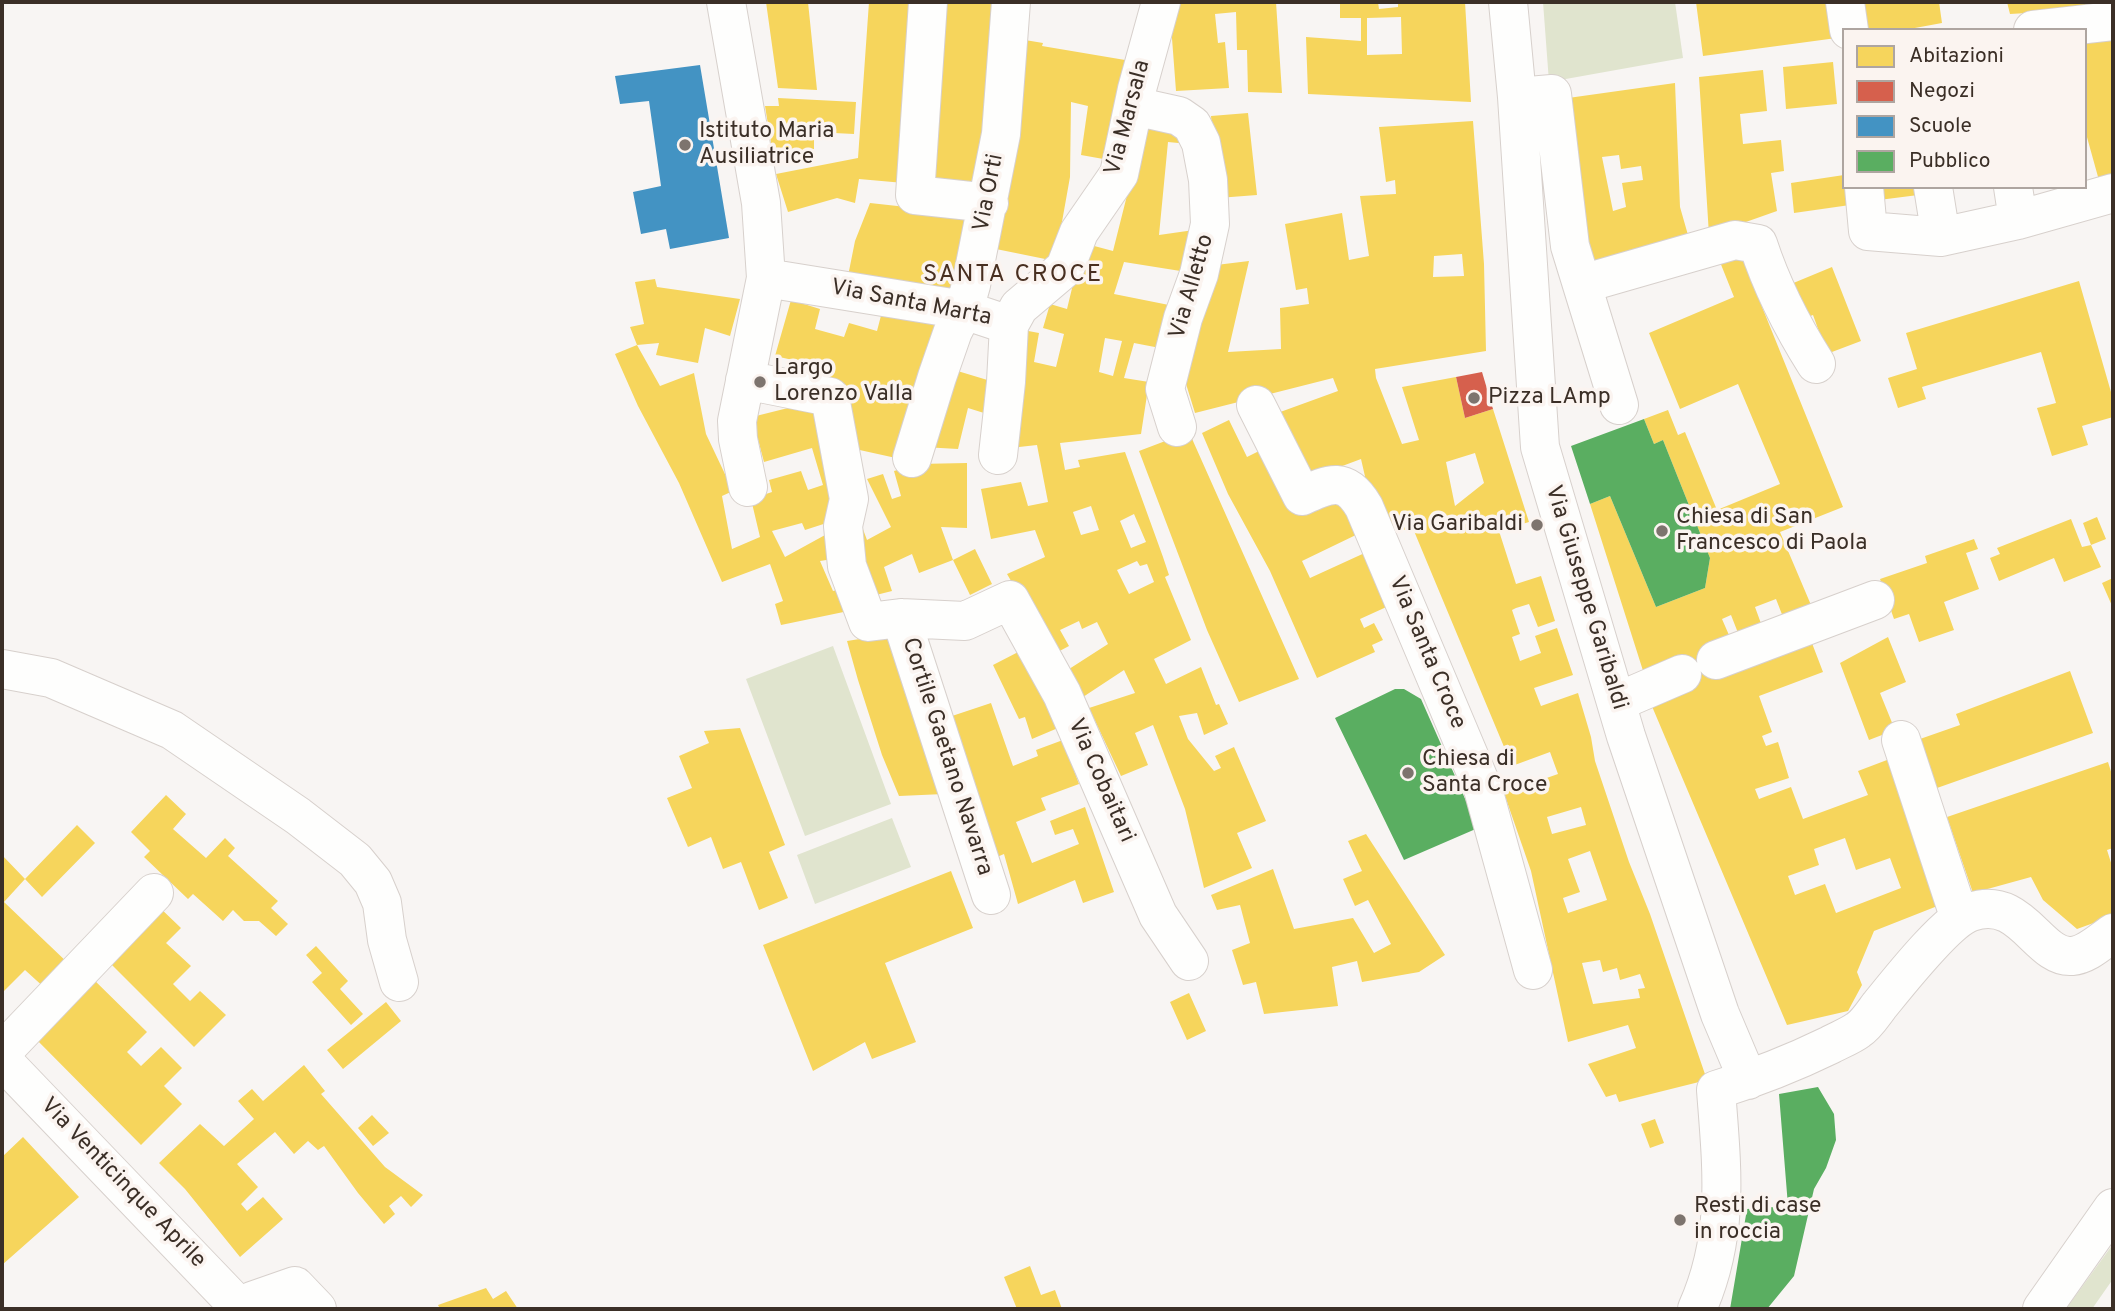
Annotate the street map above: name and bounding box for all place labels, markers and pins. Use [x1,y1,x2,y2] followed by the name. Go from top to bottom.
[699,118,834,172] place label: Istituto Maria Ausiliatrice
[677,137,693,153] marker: Istituto Maria Ausiliatrice
[774,355,913,409] place label: Largo Lorenzo Valla
[752,374,768,390] marker: Largo Lorenzo Valla
[1488,384,1611,412] place label: Pizza LAmp
[1466,390,1482,406] marker: Pizza LAmp
[1676,504,1867,558] place label: Chiesa di San Francesco di Paola
[1392,511,1523,539] place label: Via Garibaldi
[1529,517,1545,533] marker: Via Garibaldi
[1654,523,1670,539] marker: Chiesa di San Francesco di Paola
[1422,746,1547,800] place label: Chiesa di Santa Croce
[1400,765,1416,781] marker: Chiesa di Santa Croce
[1694,1193,1821,1247] place label: Resti di case in roccia
[1672,1212,1688,1228] marker: Resti di case in roccia

